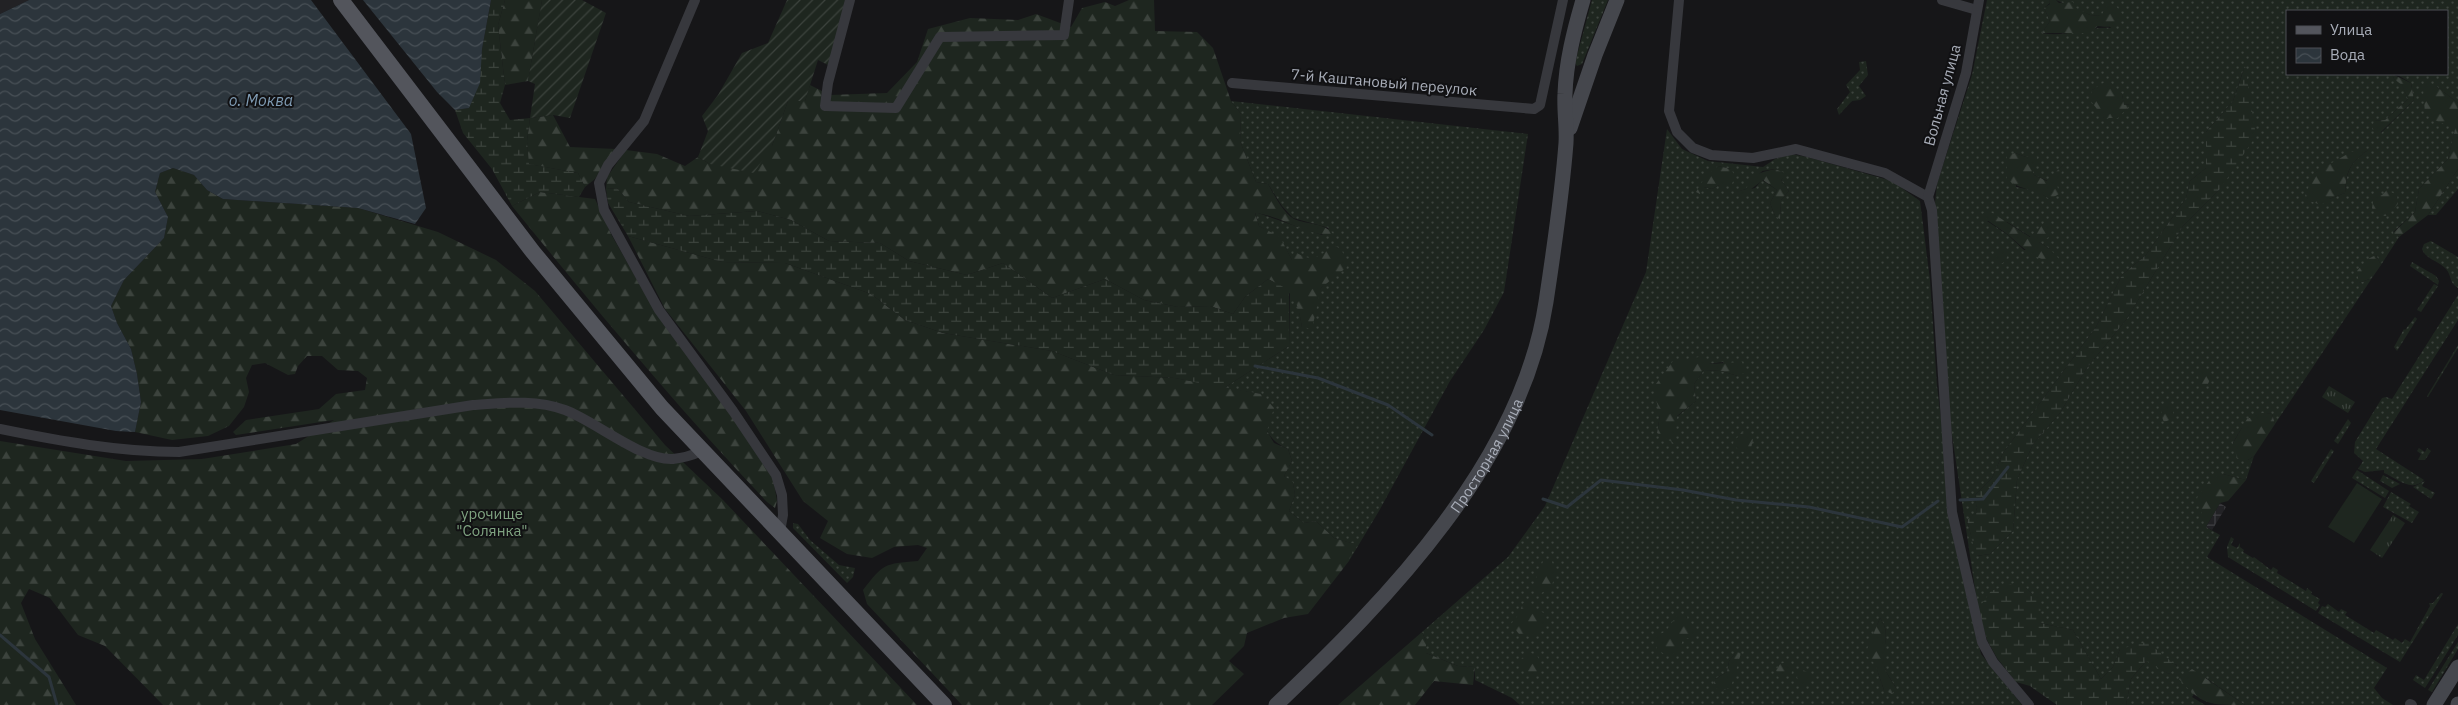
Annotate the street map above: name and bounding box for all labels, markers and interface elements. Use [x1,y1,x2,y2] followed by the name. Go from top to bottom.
[2286,10,2448,75] legend
[2330,20,2372,39] text: Улица
[1919,42,1965,148] street label: Вольная улица
[2330,45,2365,64] text: Вода
[1290,64,1478,100] street label: 7-й Каштановый переулок
[229,90,293,110] water label: о. Моква
[1446,395,1526,516] street label: Просторная улица
[456,504,528,540] park label: урочище "Солянка"

